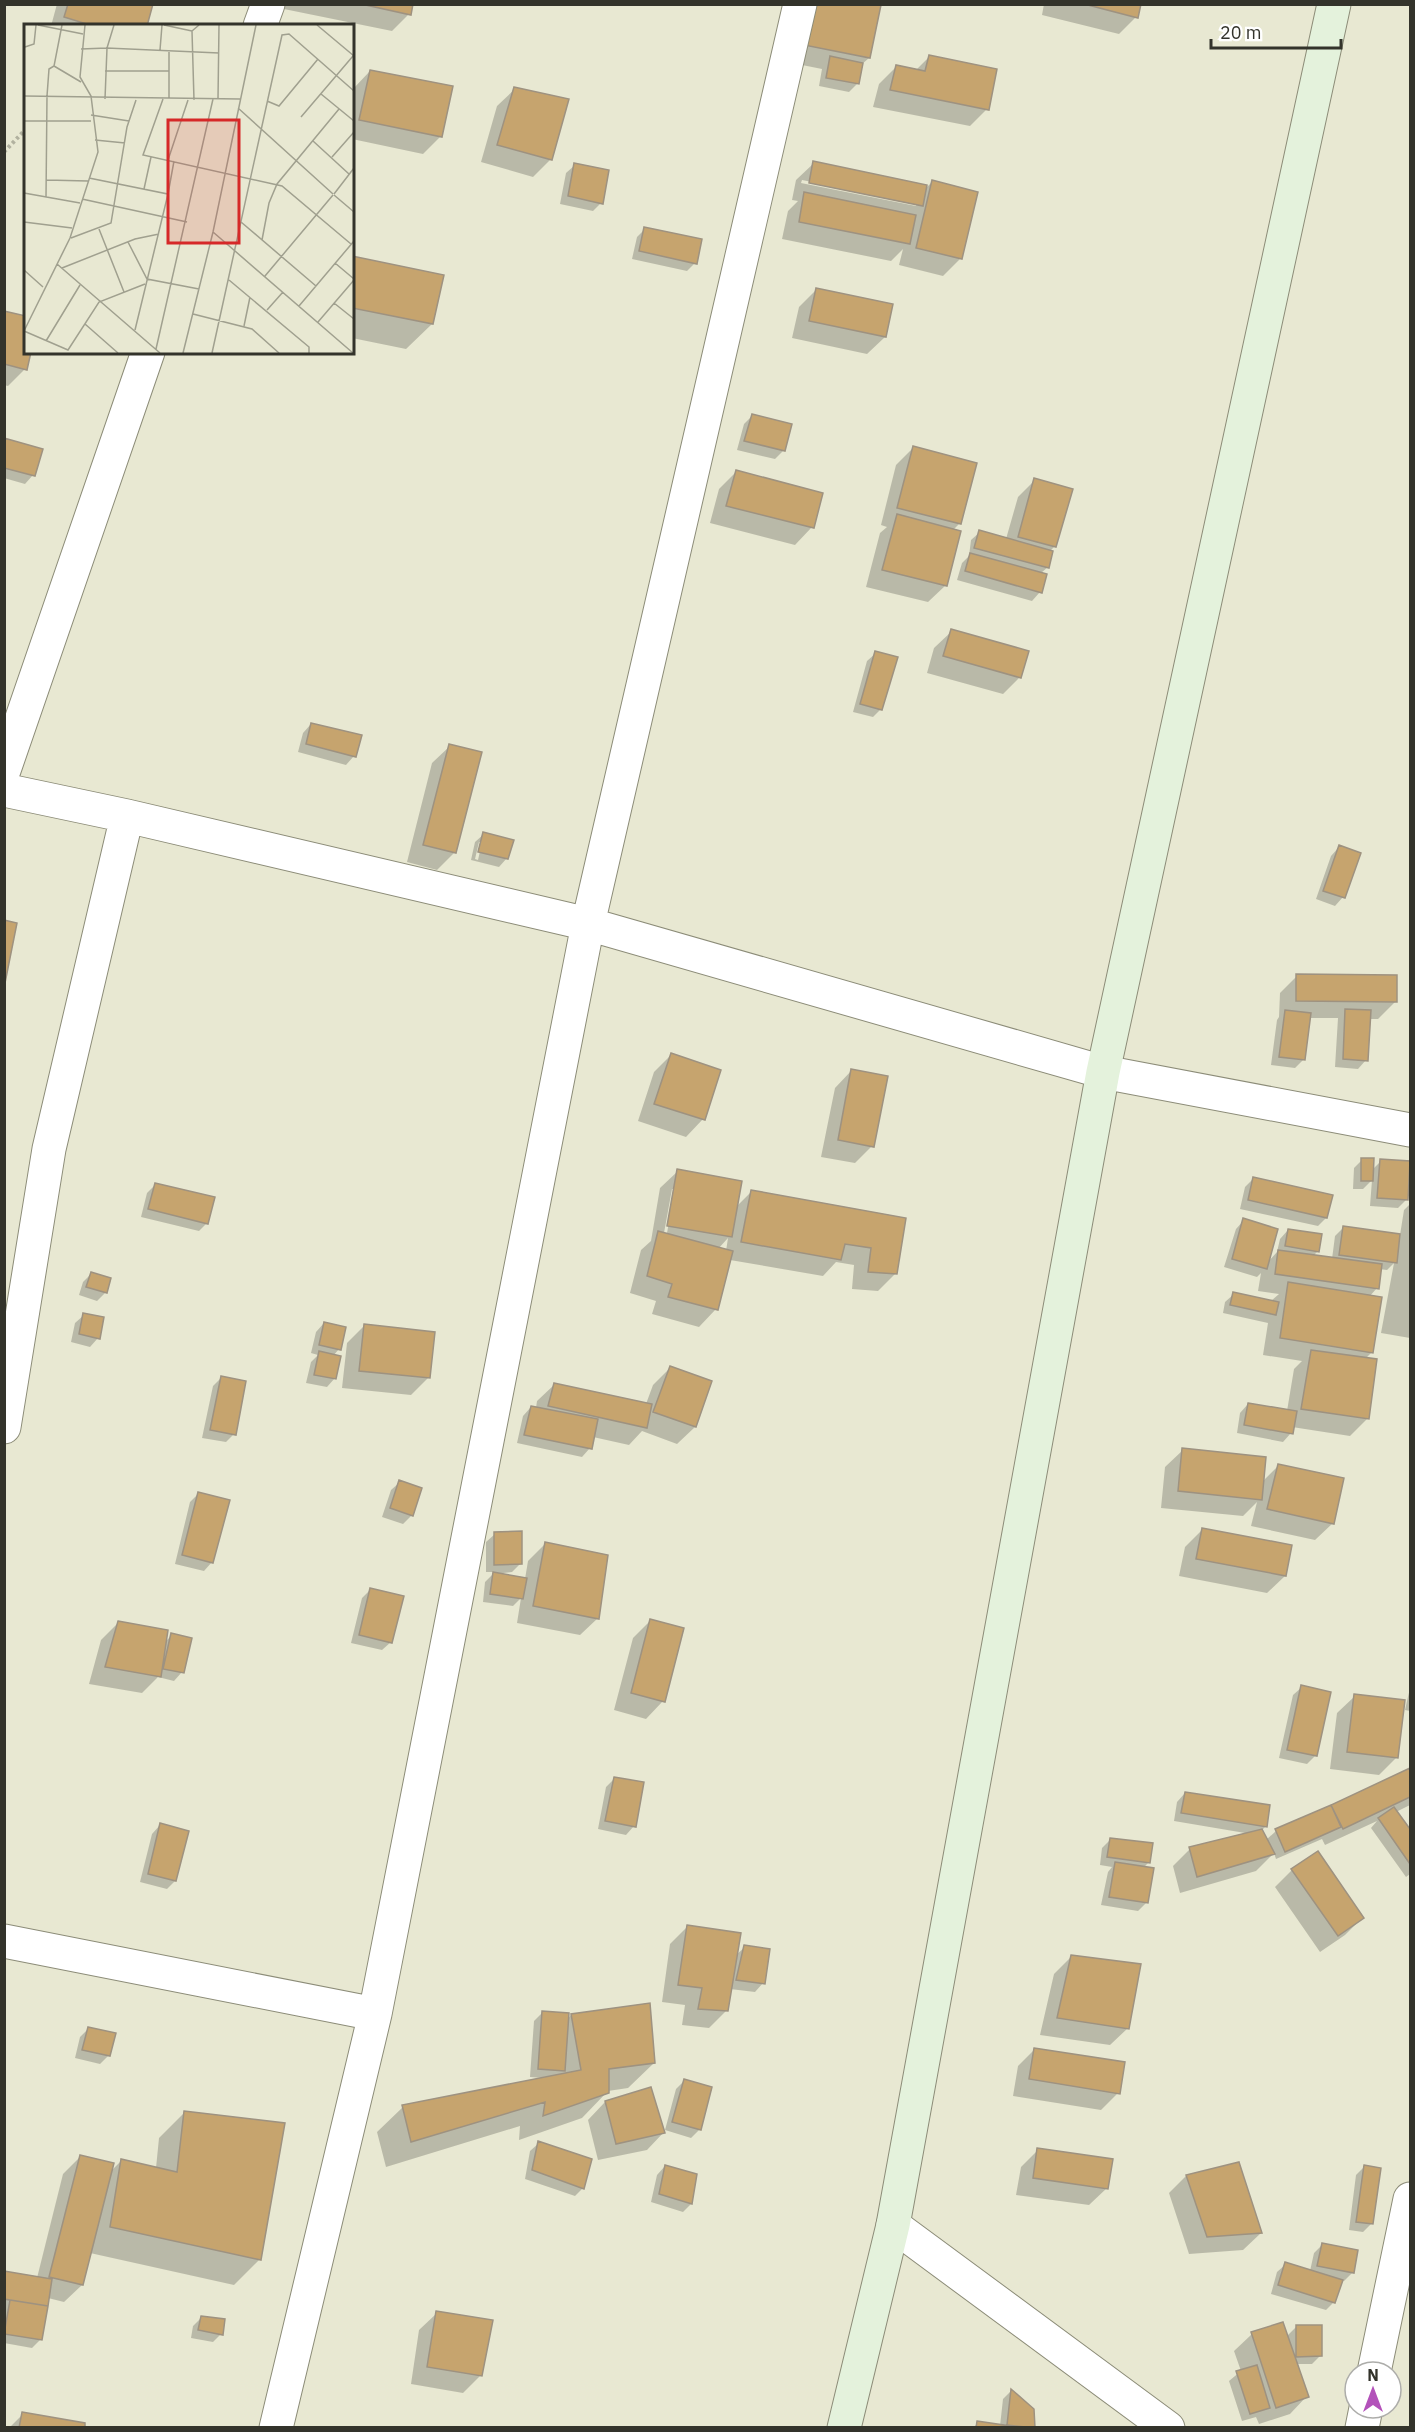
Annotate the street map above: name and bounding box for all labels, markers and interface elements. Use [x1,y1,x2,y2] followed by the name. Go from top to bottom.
[1211,12,1342,50] scale bar
[1220,21,1262,44] text: 20 m
[24,24,354,354] inset map
[1343,2360,1403,2420] north arrow
[1367,2365,1379,2385] text: N

